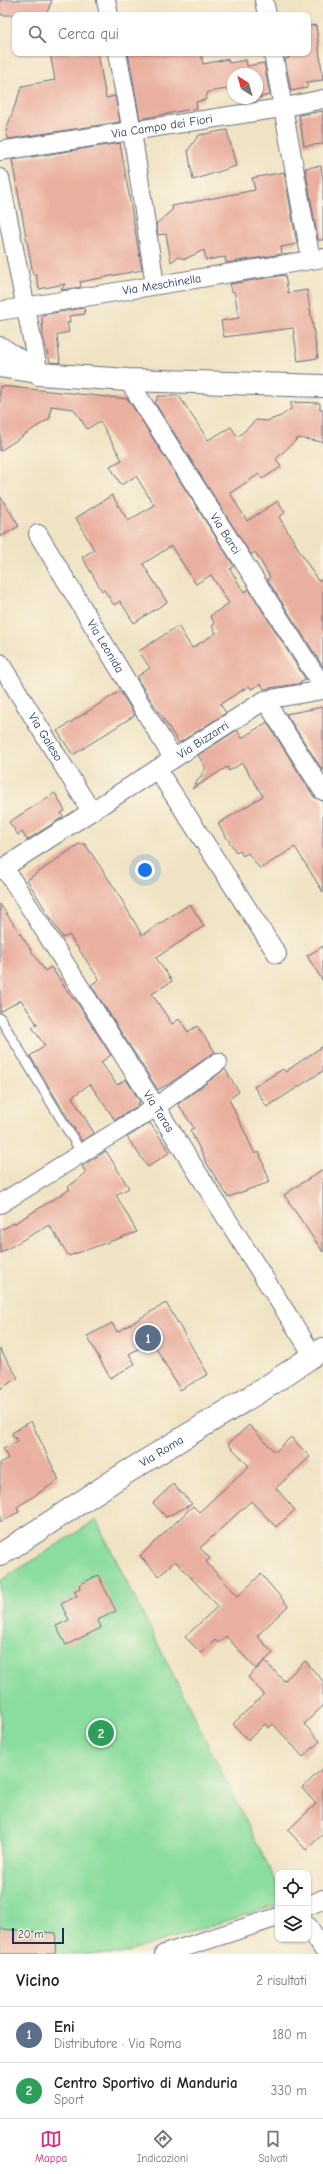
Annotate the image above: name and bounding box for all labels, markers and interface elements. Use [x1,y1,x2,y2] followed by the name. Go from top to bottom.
[12,12,311,56] search box
[26,23,48,45] icon: search
[58,25,119,43] text: Cerca qui
[227,68,263,104] north arrow
[110,112,214,141] street label: Via Campo dei Fiori
[121,271,202,298] street label: Via Meschinella
[207,510,244,557] street label: Via Barci
[84,617,127,675] street label: Via Leonida
[25,710,66,764] street label: Via Galeso
[175,718,231,761] street label: Via Bizzarri
[135,860,155,880] your location
[140,1088,177,1135] street label: Via Taras
[135,1323,161,1353] pin: 1
[137,1432,186,1470] street label: Via Roma
[88,1718,114,1748] pin: 2
[275,1870,311,1942] map controls
[275,1870,311,1906] button: locate
[275,1906,311,1942] button: layers
[12,1926,64,1945] scale bar
[18,1928,43,1941] text: 20 m
[16,1971,59,1990] text: Vicino
[256,1973,307,1988] text: 2 risultati
[54,2018,75,2036] text: Eni
[26,2027,32,2042] text: 1
[272,2027,307,2042] text: 180 m
[54,2036,181,2051] text: Distributore · Via Roma
[54,2074,238,2092] text: Centro Sportivo di Manduria
[26,2083,32,2098] text: 2
[271,2083,307,2098] text: 330 m
[54,2092,84,2107] text: Sport
[35,2128,67,2165] tab: Mappa
[137,2128,188,2165] tab: Indicazioni
[258,2128,288,2165] tab: Salvati

